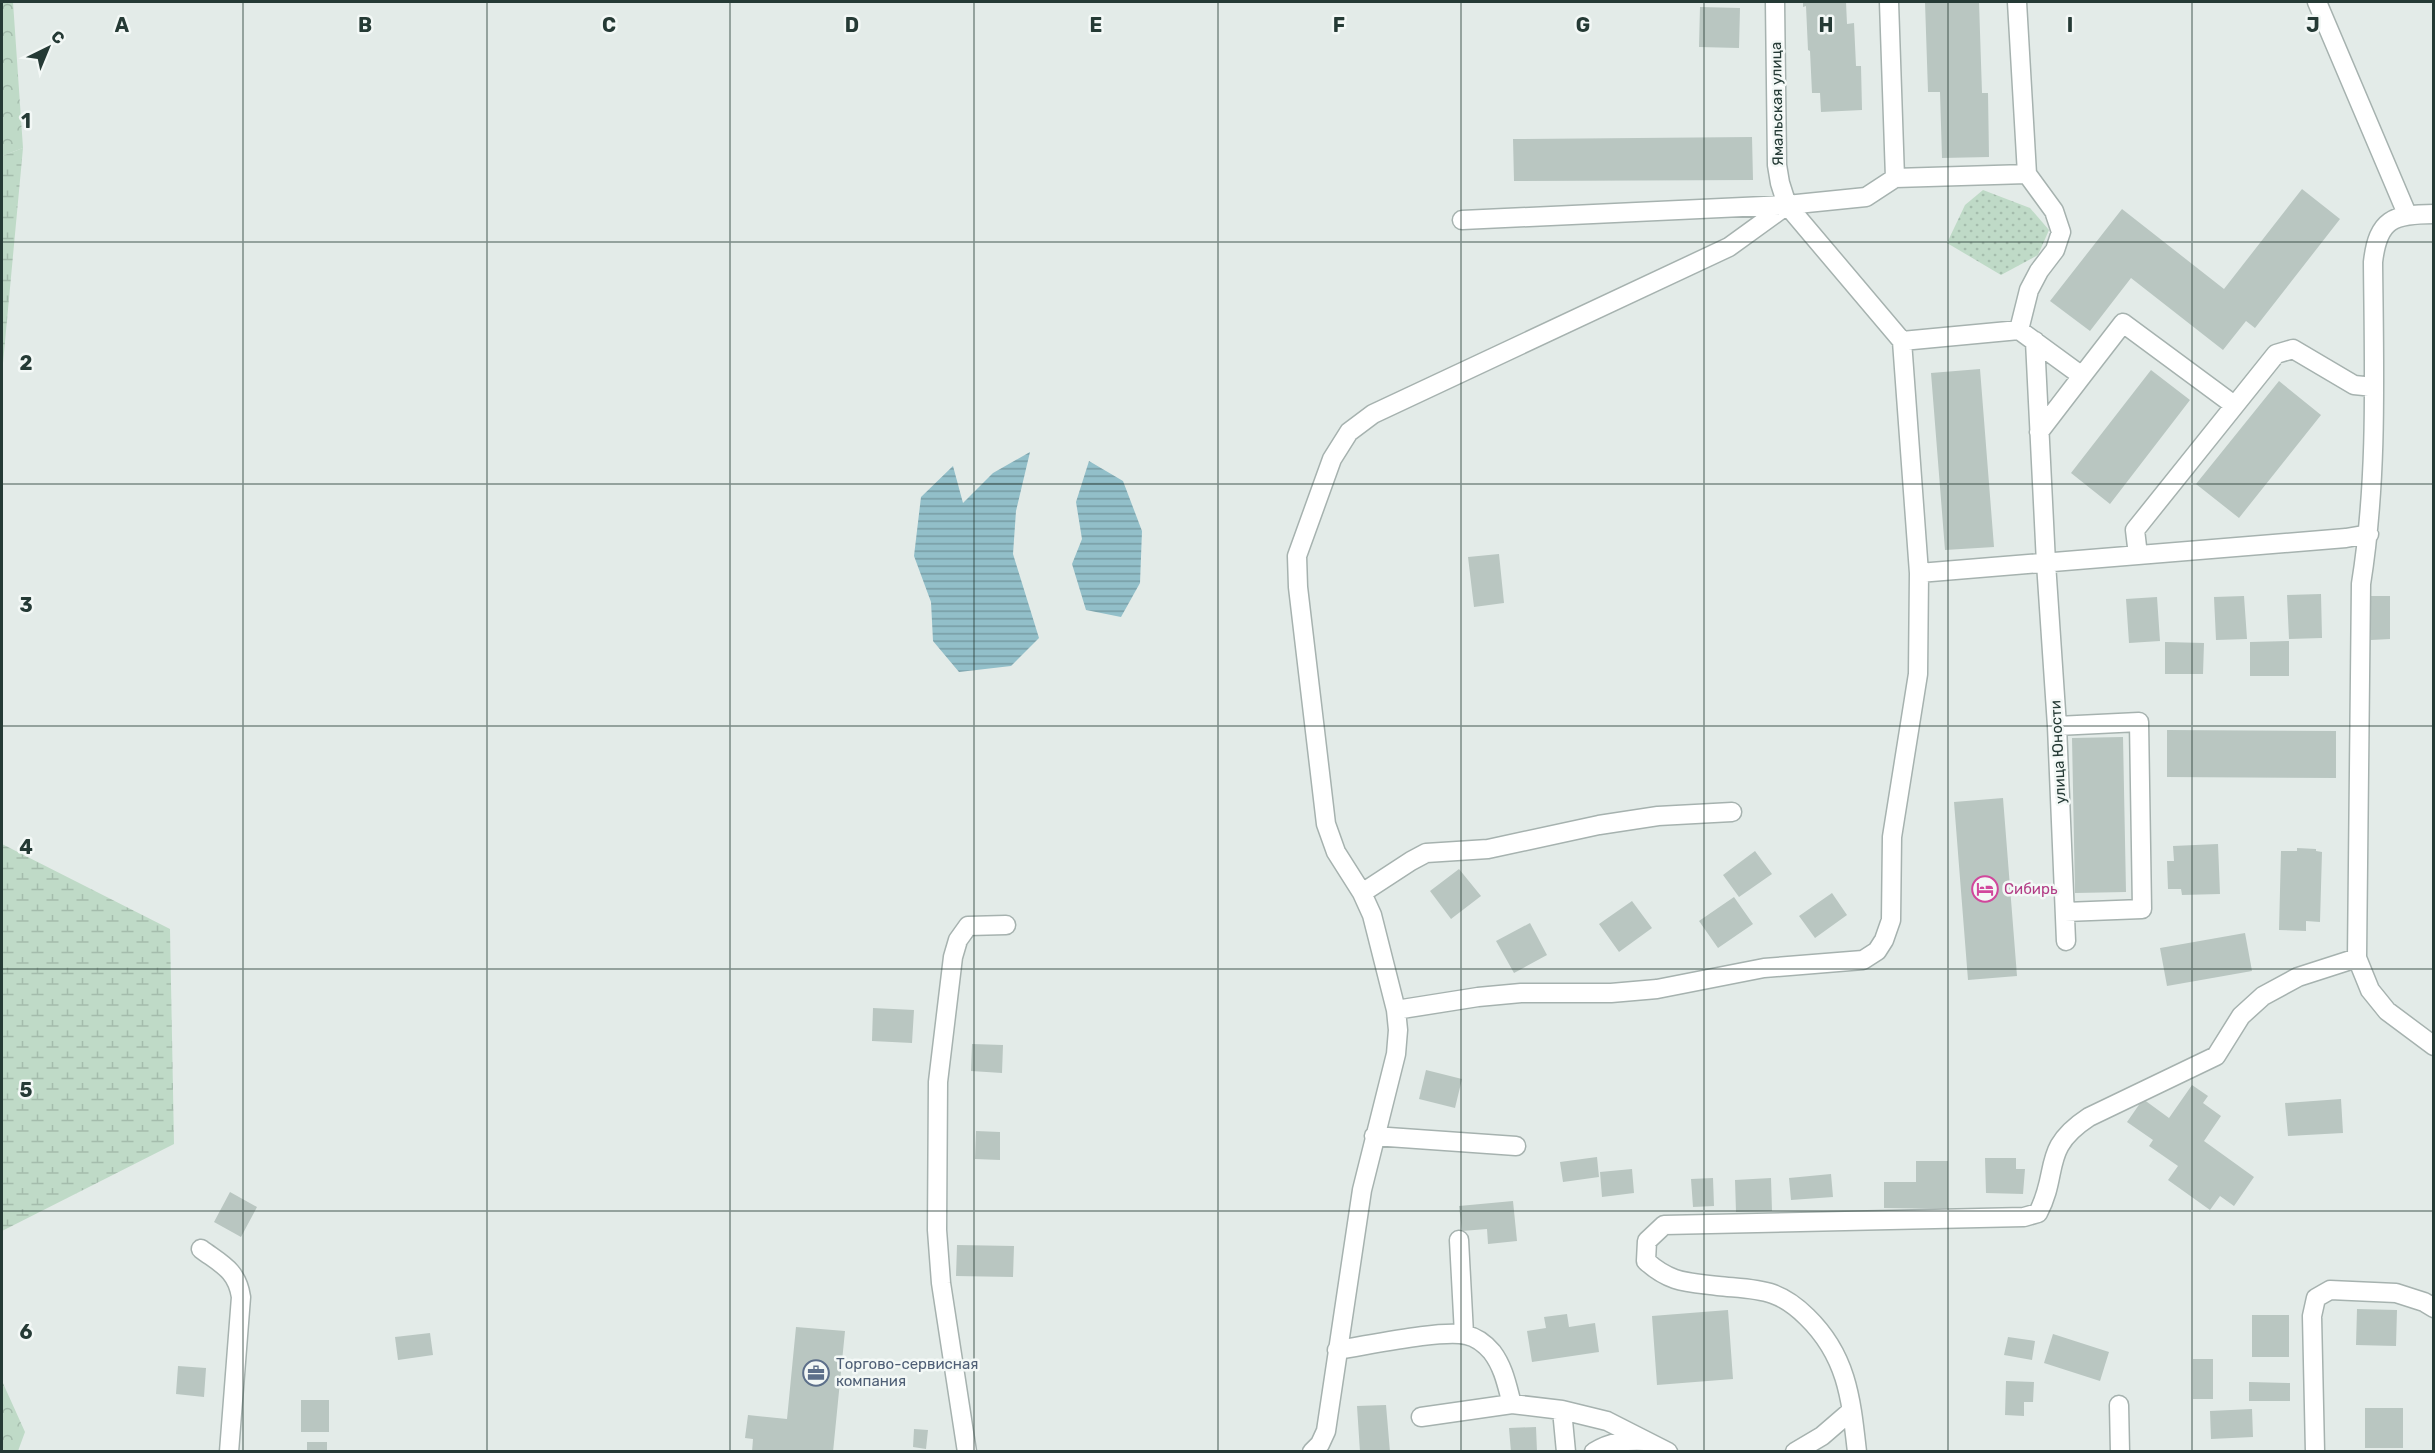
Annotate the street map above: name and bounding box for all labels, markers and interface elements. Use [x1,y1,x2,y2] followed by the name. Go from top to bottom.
[115,13,130,37] text: A
[358,13,372,37] text: B
[602,13,616,37] text: C
[845,13,859,37] text: D
[1090,13,1102,37] text: E
[1333,13,1345,37] text: F
[1576,13,1590,37] text: G
[1819,13,1833,37] text: H
[2067,13,2073,37] text: I
[2306,13,2320,37] text: J
[18,18,78,78] north arrow
[47,27,68,48] text: С
[1767,42,1787,166] street label: Ямальская улица
[21,109,31,133] text: 1
[20,351,33,375] text: 2
[19,593,33,617] text: 3
[2046,700,2070,804] street label: улица Юности
[19,835,33,859] text: 4
[1970,874,2000,904] hotel icon: Сибирь
[2004,880,2058,898] place label: Сибирь
[20,1078,33,1102] text: 5
[19,1320,33,1344] text: 6
[836,1355,978,1390] place label: Торгово-сервисная компания
[801,1358,831,1388] office icon: Торгово-сервисная компания

